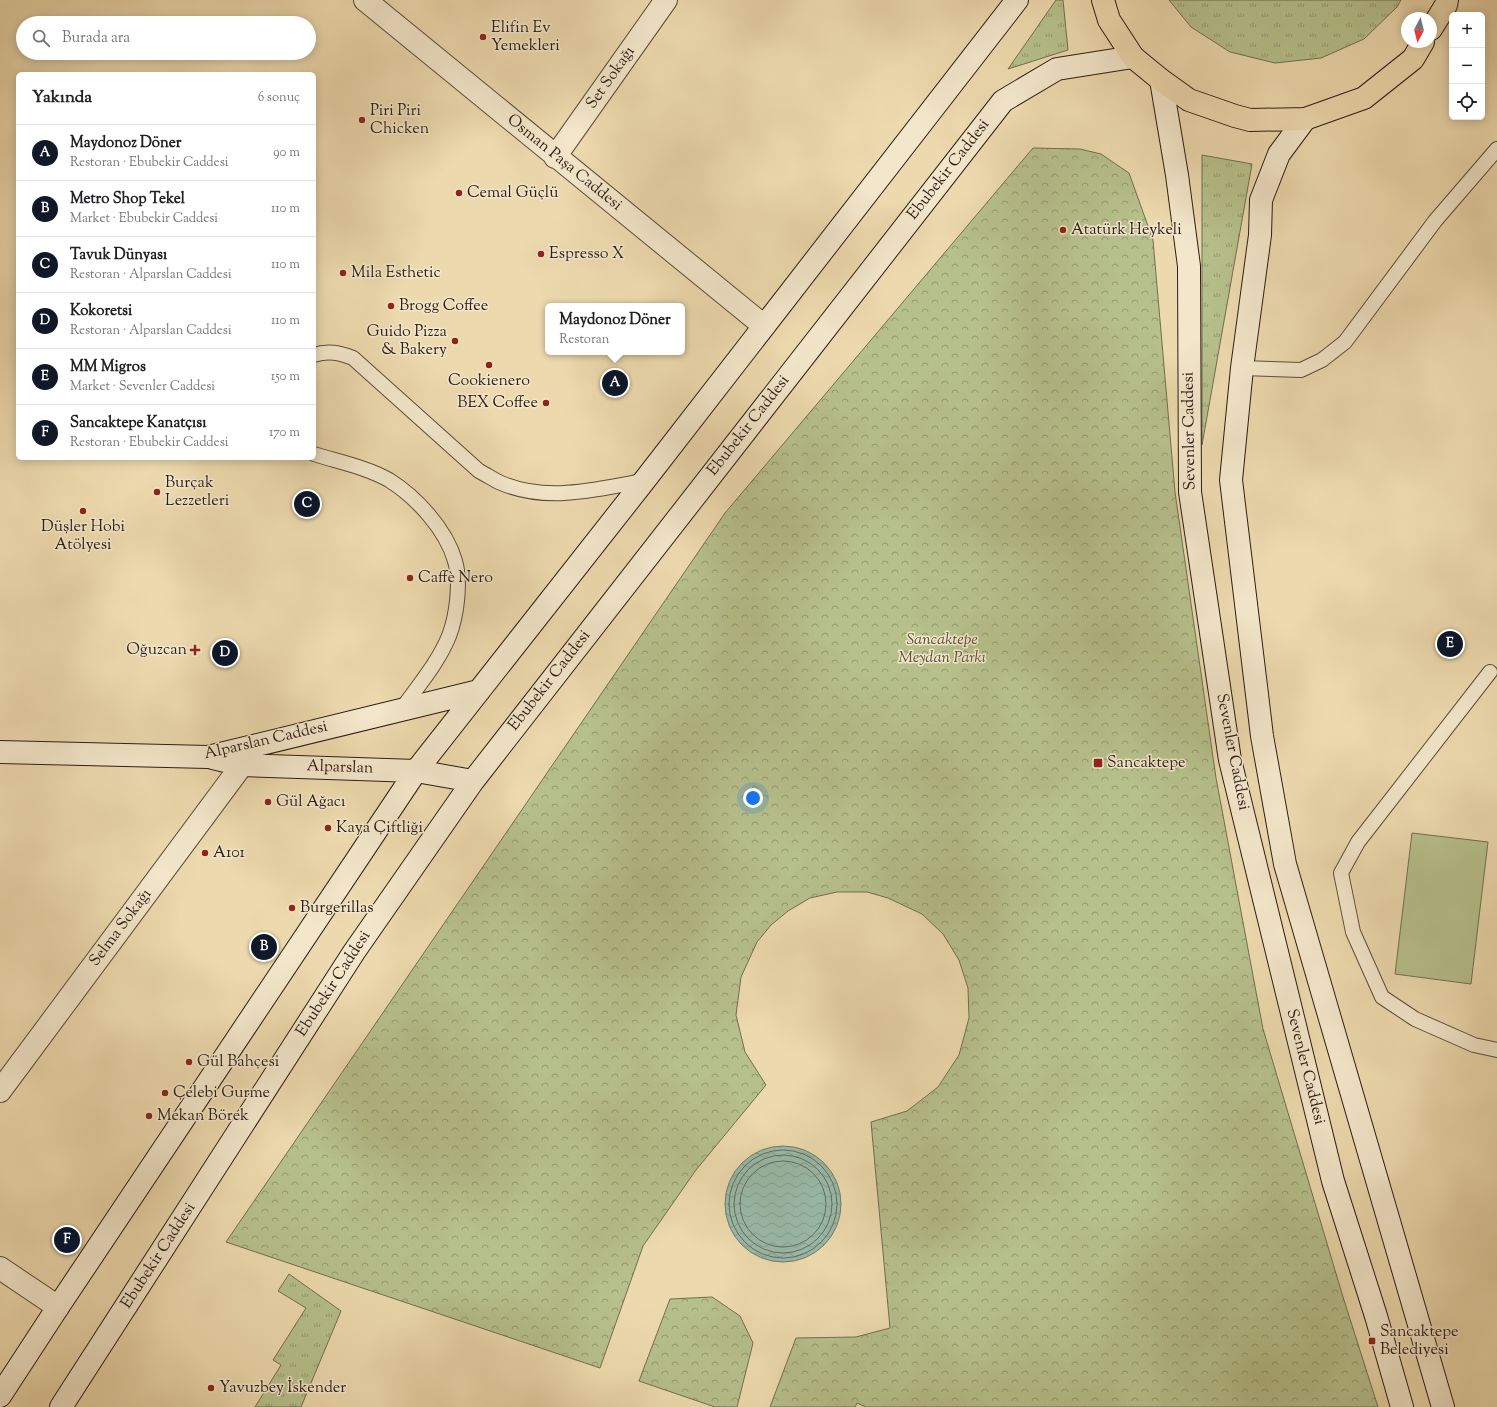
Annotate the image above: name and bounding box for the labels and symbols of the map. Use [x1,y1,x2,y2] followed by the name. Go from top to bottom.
[1401,12,1437,48] north arrow
[491,17,560,58] place label: Elifin Ev Yemekleri
[478,32,488,42] marker: Elifin Ev Yemekleri
[581,41,641,114] street label: Set Sokağı
[370,100,430,141] place label: Piri Piri Chicken
[501,109,627,217] street label: Osman Paşa Caddesi
[902,114,996,225] street label: Ebubekir Caddesi
[357,115,367,125] marker: Piri Piri Chicken
[467,182,558,205] place label: Cemal Güçlü
[454,188,464,198] marker: Cemal Güçlü
[1071,219,1182,242] place label: Atatürk Heykeli
[1058,225,1068,235] marker: Atatürk Heykeli
[549,243,624,266] place label: Espresso X
[536,249,546,259] marker: Espresso X
[351,262,441,285] place label: Mila Esthetic
[338,268,348,278] marker: Mila Esthetic
[399,295,488,318] place label: Brogg Coffee
[386,301,396,311] marker: Brogg Coffee
[366,321,448,362] place label: Guido Pizza & Bakery
[450,336,460,346] marker: Guido Pizza & Bakery
[484,360,494,370] marker: Cookienero
[602,368,628,398] pin: A
[448,370,530,393] place label: Cookienero
[702,370,796,481] street label: Ebubekir Caddesi
[1177,371,1203,490] street label: Sevenler Caddesi
[457,392,538,415] place label: BEX Coffee
[541,398,551,408] marker: BEX Coffee
[165,472,230,513] place label: Burçak Lezzetleri
[152,487,162,497] marker: Burçak Lezzetleri
[294,489,320,519] pin: C
[78,506,88,516] marker: Düşler Hobi Atölyesi
[41,516,125,557] place label: Düşler Hobi Atölyesi
[418,567,493,590] place label: Caffè Nero
[405,573,415,583] marker: Caffè Nero
[503,625,597,736] street label: Ebubekir Caddesi
[898,629,986,670] park label: Sancaktepe Meydan Parkı
[1437,629,1463,659] pin: E
[212,638,238,668] pin: D
[126,639,188,662] place label: Oğuzcan
[190,645,200,655] marker: Oğuzcan
[1209,692,1255,813] street label: Sevenler Caddesi
[202,715,331,766] street label: Alparslan Caddesi
[1107,752,1185,775] place label: Sancaktepe
[306,755,374,781] street label: Alparslan
[1092,757,1104,769] marker: Sancaktepe
[743,788,763,808] your location
[276,791,346,814] place label: Gül Ağacı
[263,797,273,807] marker: Gül Ağacı
[336,817,423,840] place label: Kaya Çiftliği
[323,823,333,833] marker: Kaya Çiftliği
[213,842,246,865] place label: A101
[200,848,210,858] marker: A101
[84,884,158,972] street label: Selma Sokağı
[300,897,374,920] place label: Burgerillas
[287,903,297,913] marker: Burgerillas
[291,926,377,1042] street label: Ebubekir Caddesi
[251,932,277,962] pin: B
[1279,1007,1331,1128] street label: Sevenler Caddesi
[197,1051,280,1074] place label: Gül Bahçesi
[184,1057,194,1067] marker: Gül Bahçesi
[173,1082,270,1105] place label: Çelebi Gurme
[160,1088,170,1098] marker: Çelebi Gurme
[157,1105,249,1128] place label: Mekan Börek
[144,1111,154,1121] marker: Mekan Börek
[116,1198,202,1314] street label: Ebubekir Caddesi
[54,1225,80,1255] pin: F
[1380,1321,1458,1362] place label: Sancaktepe Belediyesi
[1367,1336,1377,1346] marker: Sancaktepe Belediyesi
[219,1377,346,1400] place label: Yavuzbey İskender
[206,1383,216,1393] marker: Yavuzbey İskender

